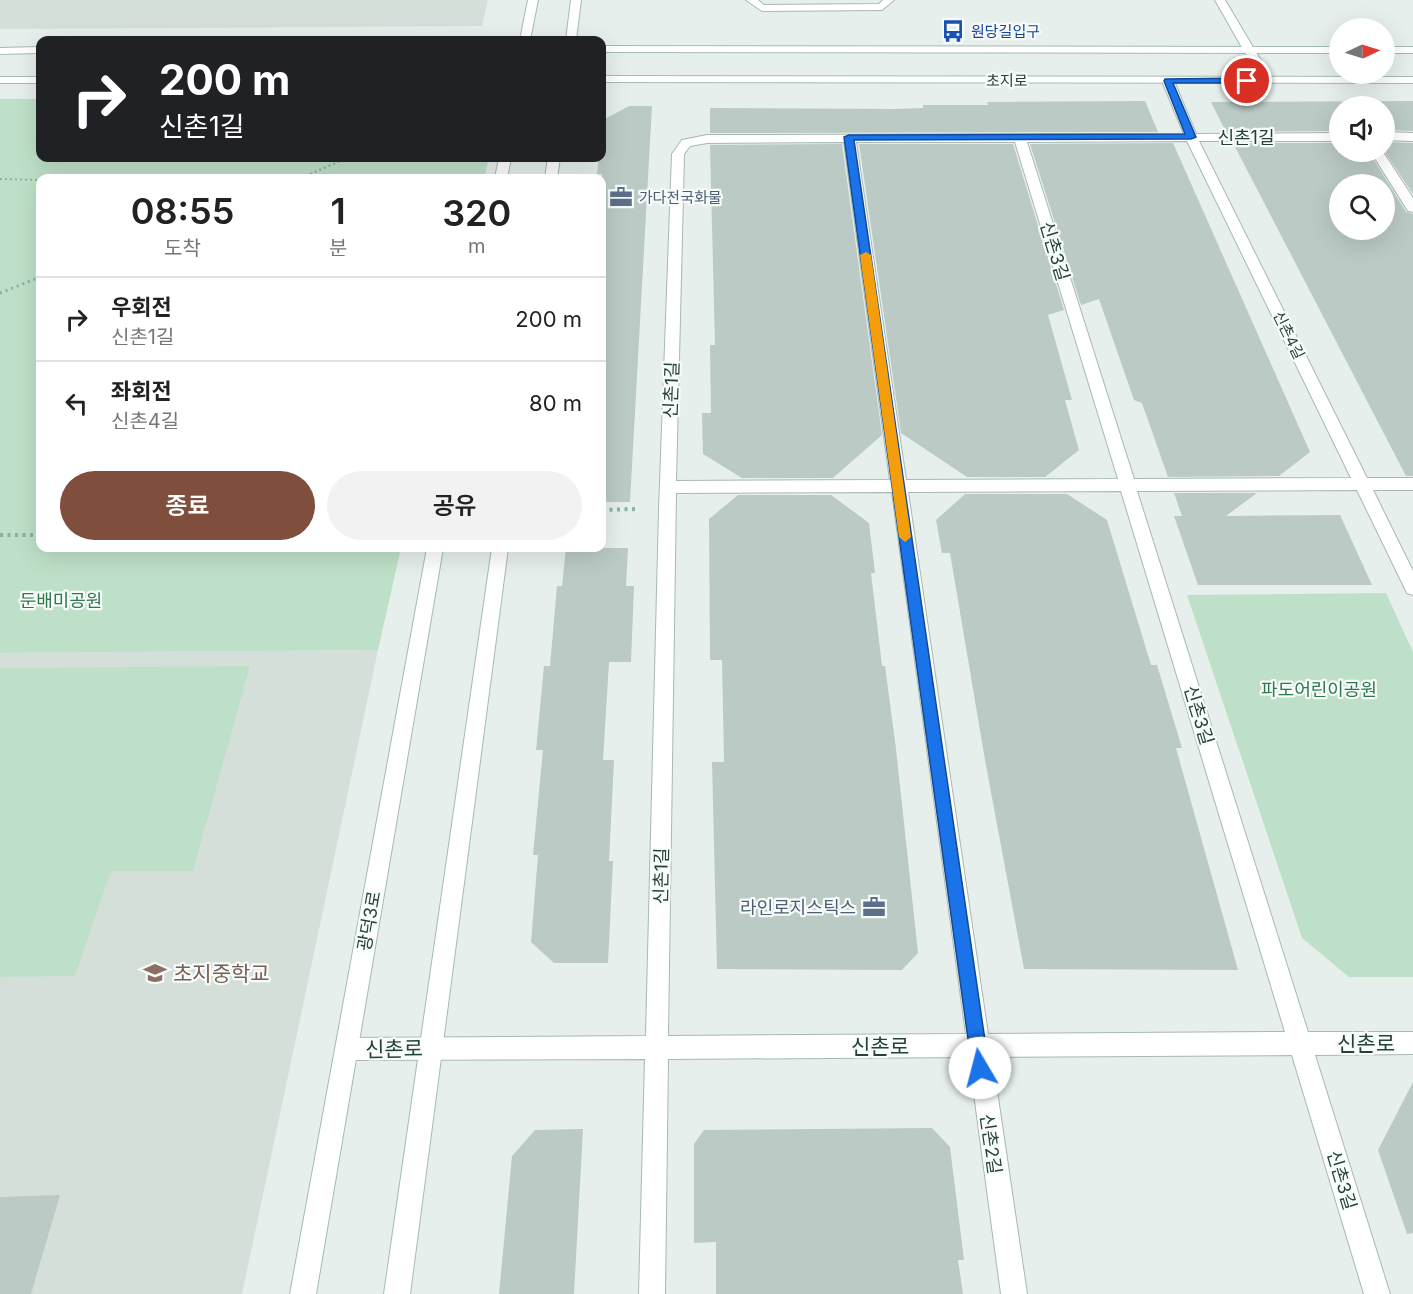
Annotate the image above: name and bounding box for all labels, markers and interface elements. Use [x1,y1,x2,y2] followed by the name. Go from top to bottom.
[940,18,966,44] bus stop icon: 원당길입구
[1329,18,1395,84] north arrow
[1329,18,1395,240] map controls
[971,22,1040,41] place label: 원당길입구
[159,54,290,105] text: 200 m
[1221,55,1272,106] pin
[60,60,138,138] icon: right
[1230,64,1263,97] icon: arrive
[986,71,1028,90] street label: 초지로
[1329,96,1395,162] button: sound
[159,110,245,143] text: 신촌1길
[1217,127,1275,148] street label: 신촌1길
[1329,174,1395,240] button: search
[608,184,634,210] office icon: 가다전국화물
[639,188,722,207] place label: 가다전국화물
[131,189,234,233] text: 08:55
[331,189,346,233] text: 1
[442,191,511,235] text: 320
[1036,219,1074,283] street label: 신촌3길
[468,234,485,258] text: m
[164,236,201,260] text: 도착
[329,236,347,260] text: 분
[111,294,172,320] text: 우회전
[60,303,93,336] icon: right
[515,306,582,332] text: 200 m
[1269,308,1309,362] street label: 신촌4길
[111,325,174,349] text: 신촌1길
[660,361,682,419] street label: 신촌1길
[111,378,172,404] text: 좌회전
[60,387,93,420] icon: left
[529,390,582,416] text: 80 m
[111,409,179,433] text: 신촌4길
[60,471,315,540] button: 종료
[327,471,582,540] button: 공유
[20,590,102,611] park label: 둔배미공원
[1261,679,1377,700] park label: 파도어린이공원
[1180,683,1218,747] street label: 신촌3길
[650,847,672,905] street label: 신촌1길
[353,889,385,953] street label: 광덕3로
[861,894,887,920] office icon: 라인로지스틱스
[740,897,856,918] place label: 라인로지스틱스
[142,960,168,986] school or university icon: 초지중학교
[173,961,270,986] place label: 초지중학교
[1337,1031,1395,1056] street label: 신촌로
[851,1034,909,1059] street label: 신촌로
[365,1036,423,1062] street label: 신촌로
[948,1036,1012,1100] position arrow
[976,1112,1006,1176] street label: 신촌2길
[1323,1148,1361,1212] street label: 신촌3길

